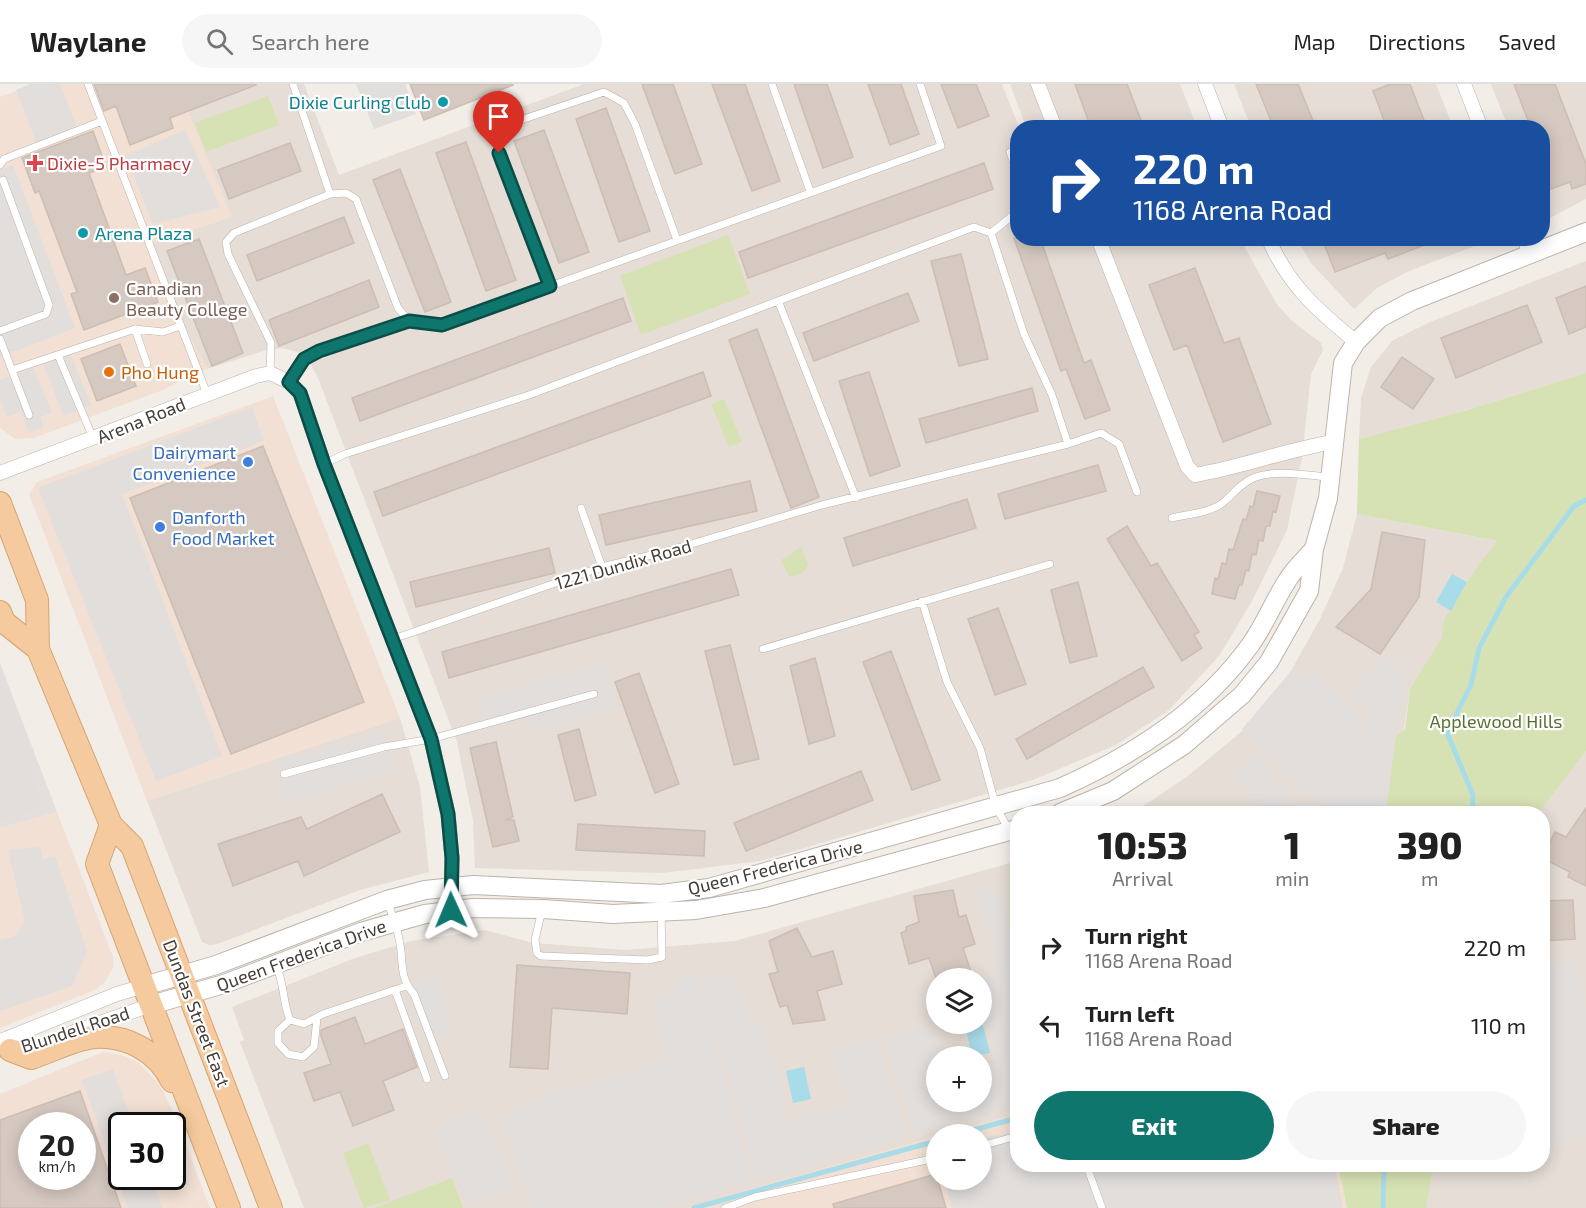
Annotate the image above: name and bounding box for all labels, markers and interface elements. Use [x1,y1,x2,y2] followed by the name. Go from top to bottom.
[182,14,602,68] search box
[30,24,146,58] text: Waylane
[203,25,236,58] icon: search
[251,28,370,54] text: Search here
[1293,29,1336,54] text: Map
[1369,29,1465,54] text: Directions
[1498,29,1556,54] text: Saved
[289,91,431,113] place label: Dixie Curling Club
[473,91,524,153] pin
[436,95,450,109] marker: Dixie Curling Club
[482,100,515,133] icon: arrive
[1133,142,1254,192] text: 220 m
[1034,144,1112,222] icon: right
[47,152,191,174] place label: Dixie-5 Pharmacy
[28,156,42,170] marker: Dixie-5 Pharmacy
[1133,193,1332,225] text: 1168 Arena Road
[95,222,192,244] place label: Arena Plaza
[76,226,90,240] marker: Arena Plaza
[126,277,247,320] place label: Canadian Beauty College
[107,291,121,305] marker: Canadian Beauty College
[121,361,199,383] place label: Pho Hung
[102,365,116,379] marker: Pho Hung
[93,392,189,448] street label: Arena Road
[133,441,236,484] place label: Dairymart Convenience
[241,455,255,469] marker: Dairymart Convenience
[172,506,275,549] place label: Danforth Food Market
[153,520,167,534] marker: Danforth Food Market
[552,534,694,594] street label: 1221 Dundix Road
[1430,710,1562,732] park label: Applewood Hills
[1098,823,1188,866] text: 10:53
[1284,823,1300,866] text: 1
[1397,823,1462,866] text: 390
[685,835,865,899] street label: Queen Frederica Drive
[1112,866,1173,890] text: Arrival
[1275,866,1309,890] text: min
[1421,866,1438,890] text: m
[419,878,483,942] position arrow
[213,914,389,996] street label: Queen Frederica Drive
[1085,922,1187,948] text: Turn right
[1034,931,1067,964] icon: right
[1464,934,1526,960] text: 220 m
[159,936,235,1090] street label: Dundas Street East
[1085,948,1233,972] text: 1168 Arena Road
[926,968,992,1190] map controls
[926,968,992,1034] button: layers
[1085,1000,1174,1026] text: Turn left
[18,1001,132,1057] street label: Blundell Road
[1034,1009,1067,1042] icon: left
[1471,1012,1526,1038] text: 110 m
[1085,1026,1233,1050] text: 1168 Arena Road
[926,1046,992,1112] button: +
[1034,1091,1274,1160] button: Exit
[1286,1091,1526,1160] button: Share
[108,1112,186,1190] speed limit sign: 30
[926,1124,992,1190] button: −
[39,1126,75,1162] text: 20
[38,1157,76,1175] text: km/h

